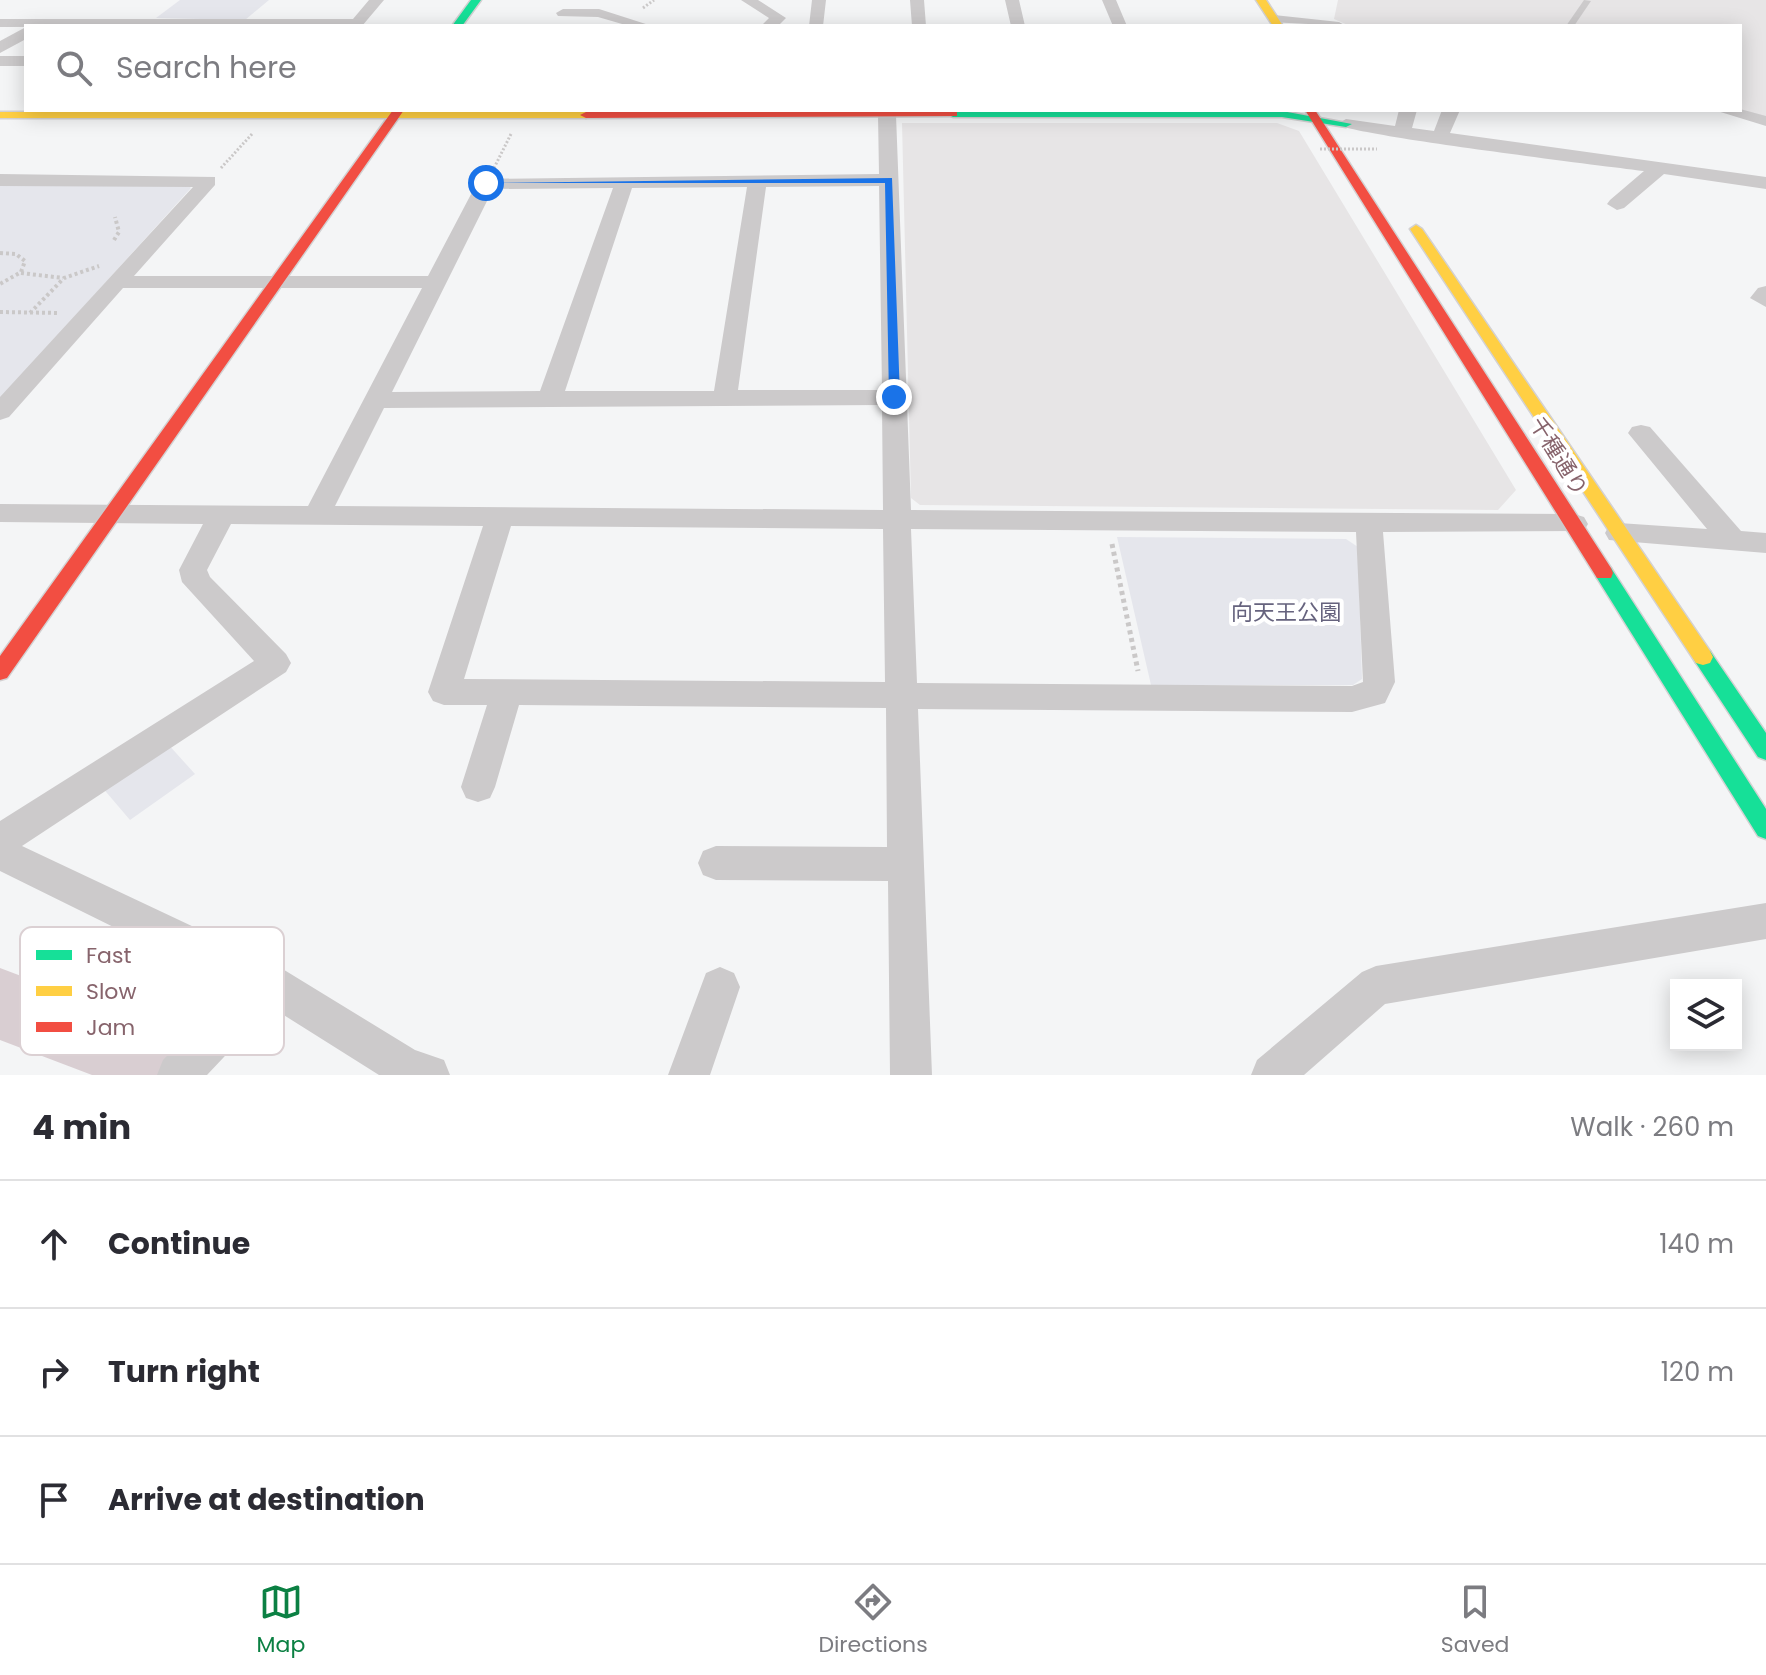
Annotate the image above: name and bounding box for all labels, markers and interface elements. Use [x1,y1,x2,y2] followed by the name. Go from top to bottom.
[24,24,1742,112] search box
[52,46,96,90] icon: search
[116,46,297,89] text: Search here
[468,165,504,201] route start
[876,379,912,415] route end
[1522,411,1595,502] street label: 千種通り
[1231,597,1341,628] park label: 向天王公園
[20,927,284,1055] legend
[86,940,131,971] text: Fast
[86,976,136,1007] text: Slow
[1670,979,1742,1051] map controls
[1670,979,1742,1051] button: layers
[86,1012,135,1043] text: Jam
[32,1103,131,1151] text: 4 min
[1570,1109,1734,1145] text: Walk · 260 m
[32,1222,76,1266] icon: ahead
[108,1222,250,1265] text: Continue
[1659,1226,1734,1262] text: 140 m
[32,1350,76,1394] icon: right
[108,1350,260,1393] text: Turn right
[1661,1354,1734,1390] text: 120 m
[32,1478,76,1522] icon: arrive
[108,1478,425,1521] text: Arrive at destination
[257,1580,305,1661] tab: Map
[818,1580,928,1661] tab: Directions
[1441,1580,1509,1661] tab: Saved

